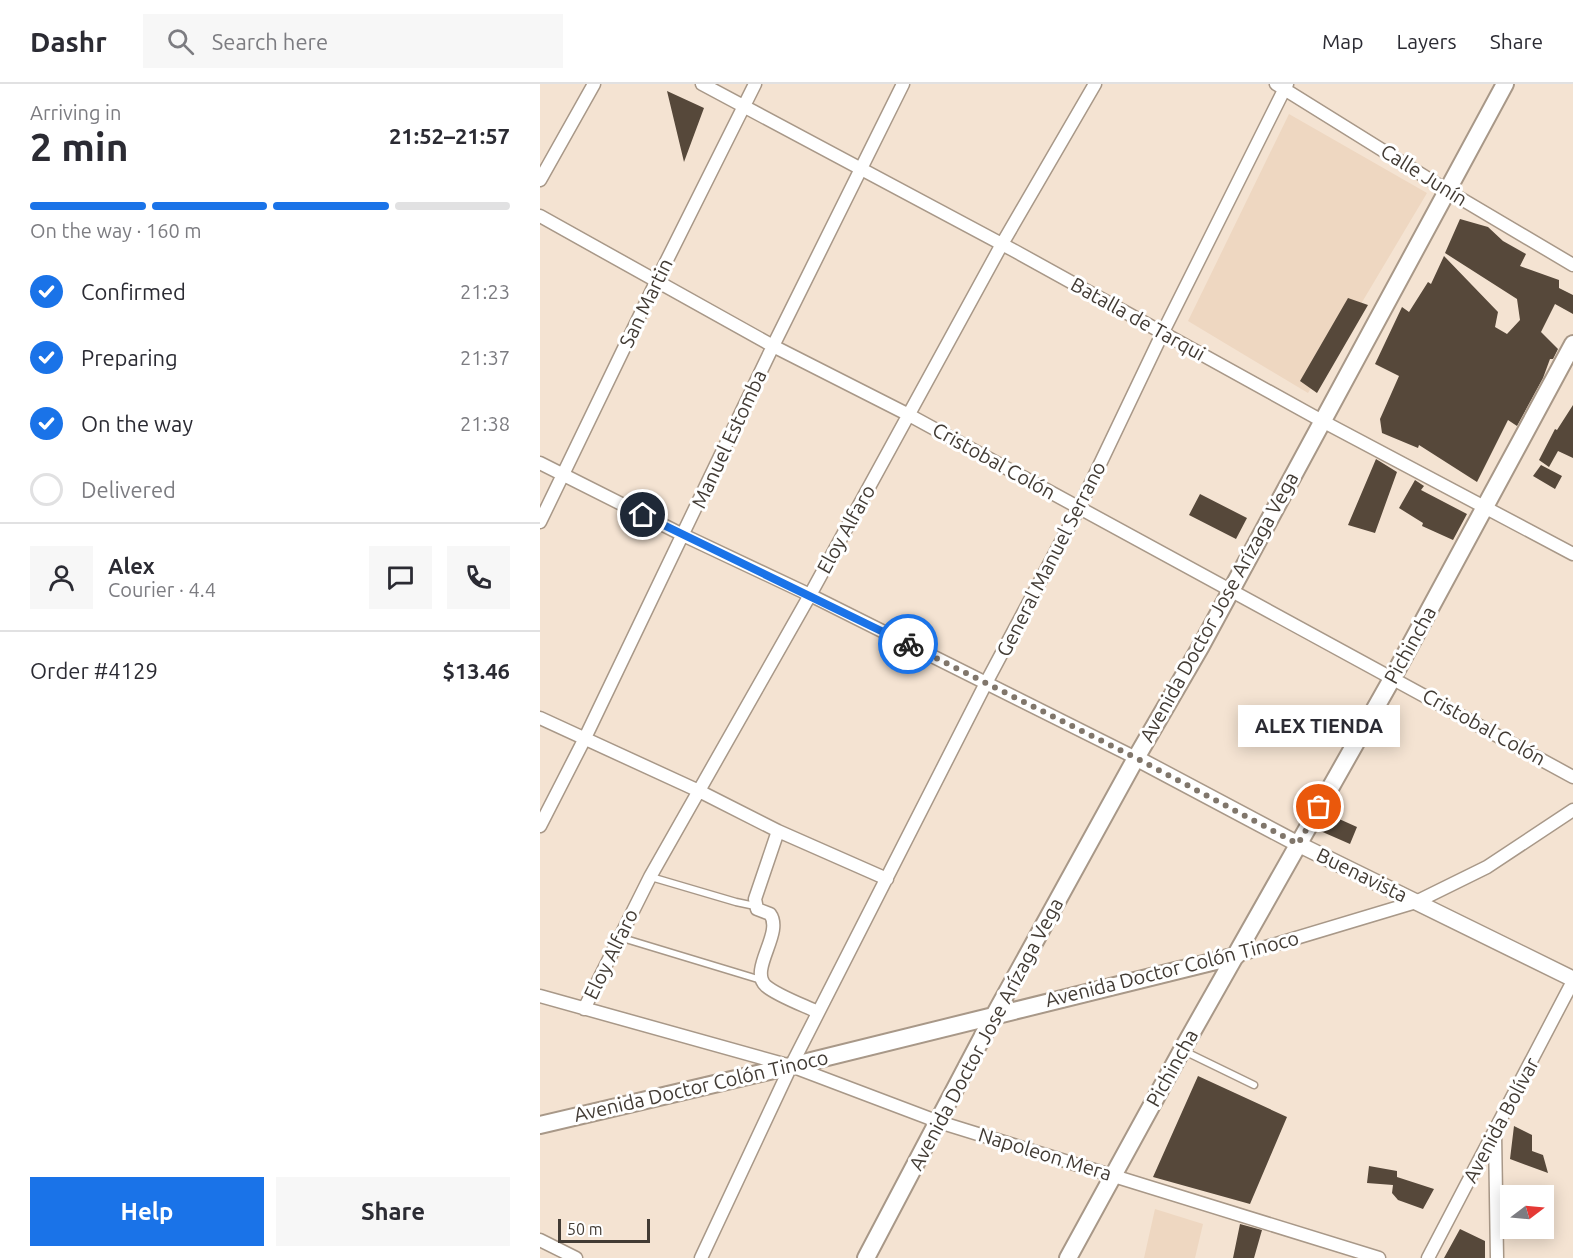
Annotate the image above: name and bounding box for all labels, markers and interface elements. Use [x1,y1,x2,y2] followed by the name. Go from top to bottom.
[143,14,563,68] search box
[164,25,197,58] icon: search
[30,26,107,57] text: Dashr
[212,29,328,54] text: Search here
[1322,29,1363,53] text: Map
[1396,29,1457,53] text: Layers
[1490,29,1543,53] text: Share
[30,101,121,124] text: Arriving in
[389,123,510,148] text: 21:52–21:57
[30,125,129,168] text: 2 min
[1377,139,1472,210] street label: Calle Junín
[30,219,202,242] text: On the way · 160 m
[614,255,677,351] street label: San Martin
[1067,272,1209,365] street label: Batalla de Tarqui
[30,275,63,308] icon: check
[81,279,186,304] text: Confirmed
[460,280,510,303] text: 21:23
[30,341,63,374] icon: check
[81,345,178,370] text: Preparing
[460,346,510,369] text: 21:37
[686,366,771,512] street label: Manuel Estomba
[30,407,63,440] icon: check
[81,411,193,436] text: On the way
[460,412,510,435] text: 21:38
[929,417,1060,504] street label: Cristobal Colón
[991,457,1110,660] street label: General Manuel Serrano
[1135,468,1303,746] street label: Avenida Doctor Jose Arízaga Vega
[81,477,176,502] text: Delivered
[812,480,879,577] street label: Eloy Alfaro
[617,489,668,540] pin
[626,498,659,531] icon: home
[30,546,93,609] button: person
[369,546,432,609] button: chat
[447,546,510,609] button: phone
[108,553,155,578] text: Alex
[108,578,216,601] text: Courier · 4.4
[1379,602,1440,687] street label: Pichincha
[878,614,938,674] courier
[892,628,925,661] icon: bike
[30,658,158,683] text: Order #4129
[443,658,510,683] text: $13.46
[1419,683,1550,770] street label: Cristobal Colón
[1238,705,1400,747] callout: ALEX TIENDA
[1255,714,1383,737] text: ALEX TIENDA
[1293,781,1344,832] pin
[1302,790,1335,823] icon: bag
[1313,843,1411,906] street label: Buenavista
[904,894,1067,1174] street label: Avenida Doctor Jose Arízaga Vega
[579,905,642,1003] street label: Eloy Alfaro
[1043,926,1301,1011] street label: Avenida Doctor Colón Tinoco
[1141,1025,1202,1110] street label: Pichincha
[571,1045,830,1126] street label: Avenida Doctor Colón Tinoco
[1458,1053,1543,1186] street label: Avenida Bolívar
[976,1122,1115,1185] street label: Napoleon Mera
[30,1177,264,1246] button: Help
[276,1177,510,1246] button: Share
[1500,1185,1554,1239] north arrow
[1500,1185,1554,1239] map controls
[558,1216,650,1244] scale bar
[567,1220,603,1238] text: 50 m

